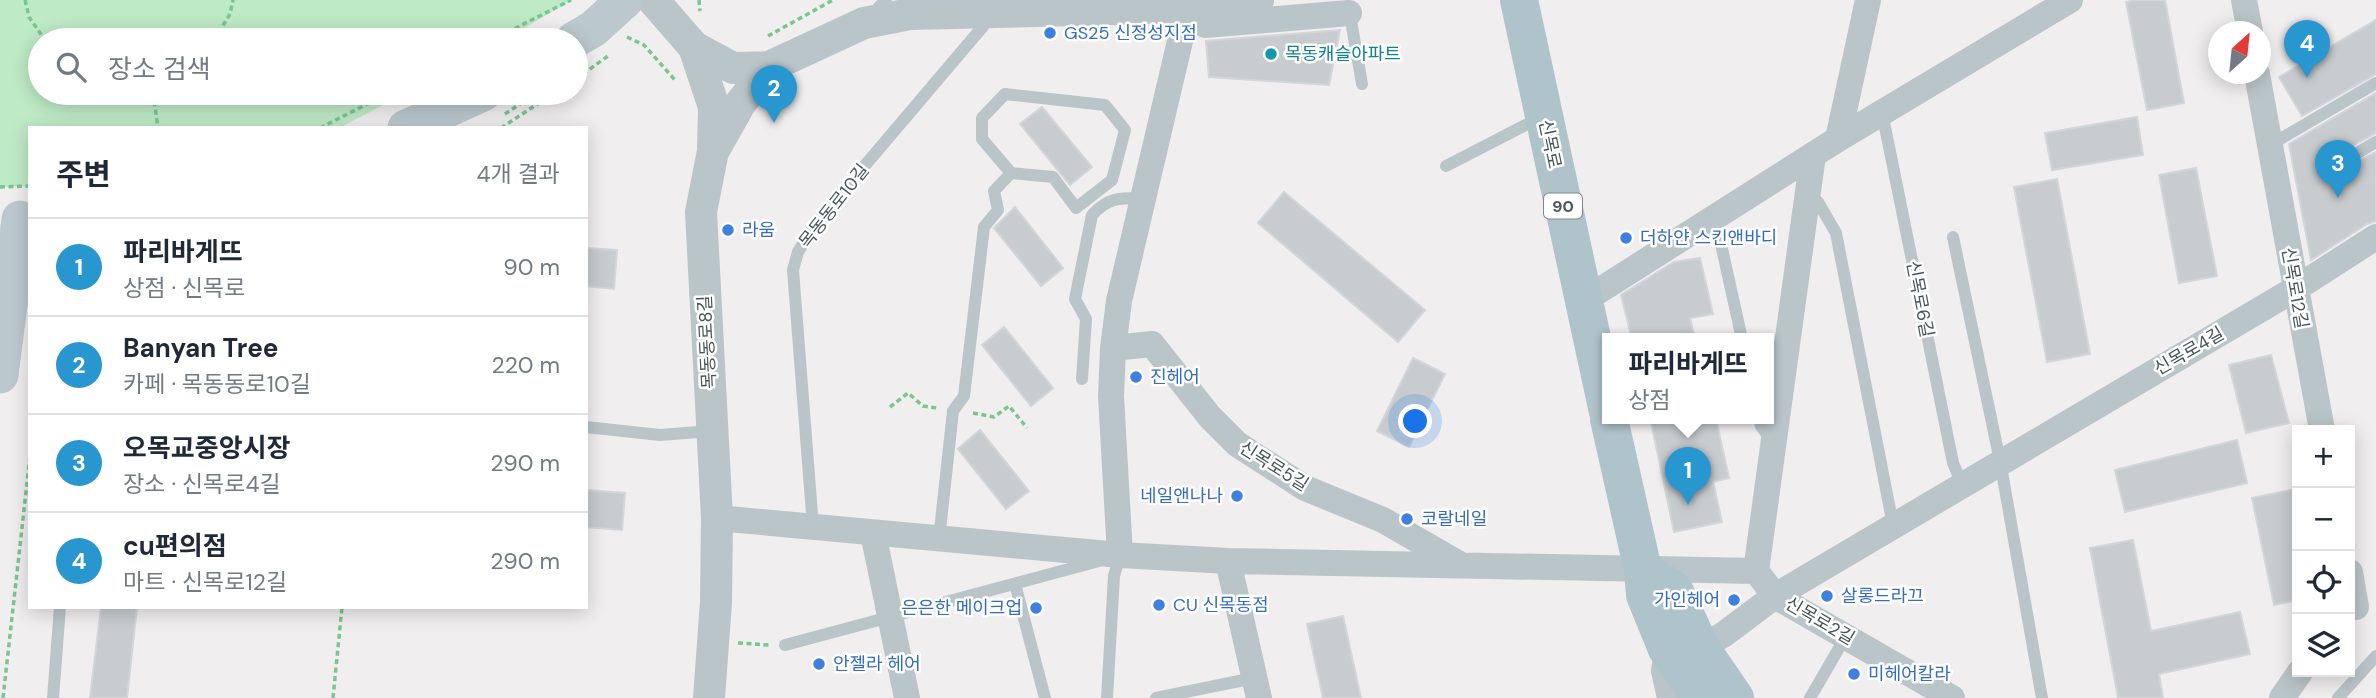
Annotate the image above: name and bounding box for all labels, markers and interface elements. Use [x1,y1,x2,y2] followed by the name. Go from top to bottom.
[2284,20,2330,78] pin: 4
[1064,21,1197,45] place label: GS25 신정성지점
[2208,21,2271,84] north arrow
[1042,25,1058,41] marker: GS25 신정성지점
[28,28,588,105] search box
[1285,42,1401,66] place label: 목동캐슬아파트
[1263,46,1279,62] marker: 목동캐슬아파트
[52,48,90,86] icon: search
[108,52,211,86] text: 장소 검색
[751,65,797,123] pin: 2
[1533,117,1567,171] street label: 신목로
[2315,140,2361,198] pin: 3
[56,155,111,194] text: 주변
[476,159,560,189] text: 4개 결과
[794,159,874,253] street label: 목동동로10길
[1544,194,1582,218] road number: 90
[742,218,775,242] place label: 라움
[720,222,736,238] marker: 라움
[1640,226,1777,250] place label: 더하얀 스킨앤바디
[1618,230,1634,246] marker: 더하얀 스킨앤바디
[123,235,243,269] text: 파리바게뜨
[2276,245,2314,331] street label: 신목로12길
[75,252,83,282] text: 1
[503,252,560,282] text: 90 m
[1901,259,1939,339] street label: 신목로6길
[123,273,246,303] text: 상점 · 신목로
[693,295,721,389] street label: 목동동로8길
[2150,321,2228,381] street label: 신목로4길
[123,331,278,365] text: Banyan Tree
[1602,333,1774,424] popup
[1628,347,1748,381] text: 파리바게뜨
[72,350,86,380] text: 2
[491,350,560,380] text: 220 m
[1150,365,1200,389] place label: 진헤어
[123,369,311,399] text: 카페 · 목동동로10길
[1128,369,1144,385] marker: 진헤어
[1628,385,1671,415] text: 상점
[1398,404,1432,438] your location
[2292,425,2355,677] map controls
[2292,425,2355,488] button: +
[123,431,290,465] text: 오목교중앙시장
[1235,435,1313,497] street label: 신목로5길
[1665,447,1711,505] pin: 1
[72,448,86,478] text: 3
[490,448,560,478] text: 290 m
[123,469,281,499] text: 장소 · 신목로4길
[1140,484,1223,508] place label: 네일앤나나
[1229,488,1245,504] marker: 네일앤나나
[2292,488,2355,551] button: −
[1421,507,1487,531] place label: 코랄네일
[1399,511,1415,527] marker: 코랄네일
[123,529,227,563] text: cu편의점
[72,546,86,576] text: 4
[490,546,560,576] text: 290 m
[2292,551,2355,614] button: locate
[123,567,287,597] text: 마트 · 신목로12길
[1841,584,1924,608] place label: 살롱드라끄
[1654,588,1720,612] place label: 가인헤어
[1819,588,1835,604] marker: 살롱드라끄
[1781,591,1859,651] street label: 신목로2길
[1726,592,1742,608] marker: 가인헤어
[1173,593,1269,617] place label: CU 신목동점
[901,596,1022,620] place label: 은은한 메이크업
[1151,597,1167,613] marker: CU 신목동점
[1028,600,1044,616] marker: 은은한 메이크업
[2292,614,2355,677] button: layers
[833,652,921,676] place label: 안젤라 헤어
[811,656,827,672] marker: 안젤라 헤어
[1868,662,1951,686] place label: 미헤어칼라
[1846,666,1862,682] marker: 미헤어칼라

